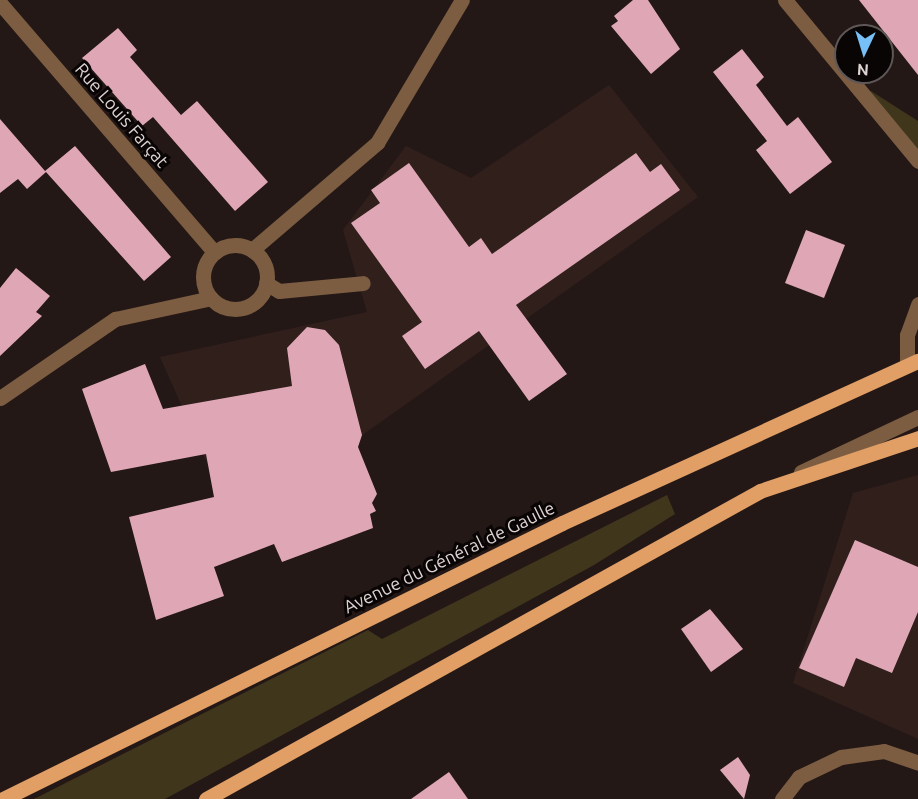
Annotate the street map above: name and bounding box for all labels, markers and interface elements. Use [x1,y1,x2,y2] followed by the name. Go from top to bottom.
[834,24,894,84] north arrow
[71,58,173,172] street label: Rue Louis Farçat
[856,61,869,79] text: N
[340,496,558,618] street label: Avenue du Général de Gaulle

